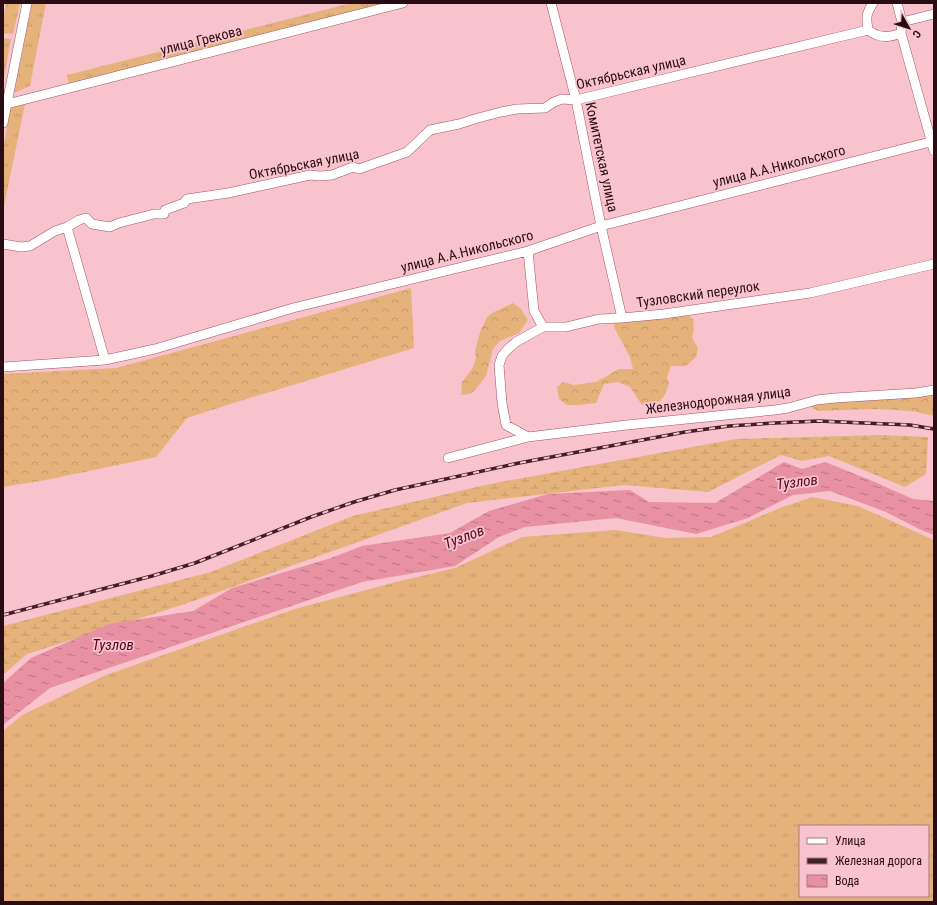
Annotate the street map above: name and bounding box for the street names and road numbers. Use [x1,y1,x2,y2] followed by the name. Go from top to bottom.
[159,22,243,58] street label: улица Грекова
[575,52,687,92] street label: Октябрьская улица
[583,101,621,213] street label: Комитетская улица
[711,142,847,190] street label: улица А.А.Никольского
[248,145,360,183] street label: Октябрьская улица
[399,227,535,275] street label: улица А.А.Никольского
[635,277,761,311] street label: Тузловский переулок
[644,383,792,417] street label: Железнодорожная улица

